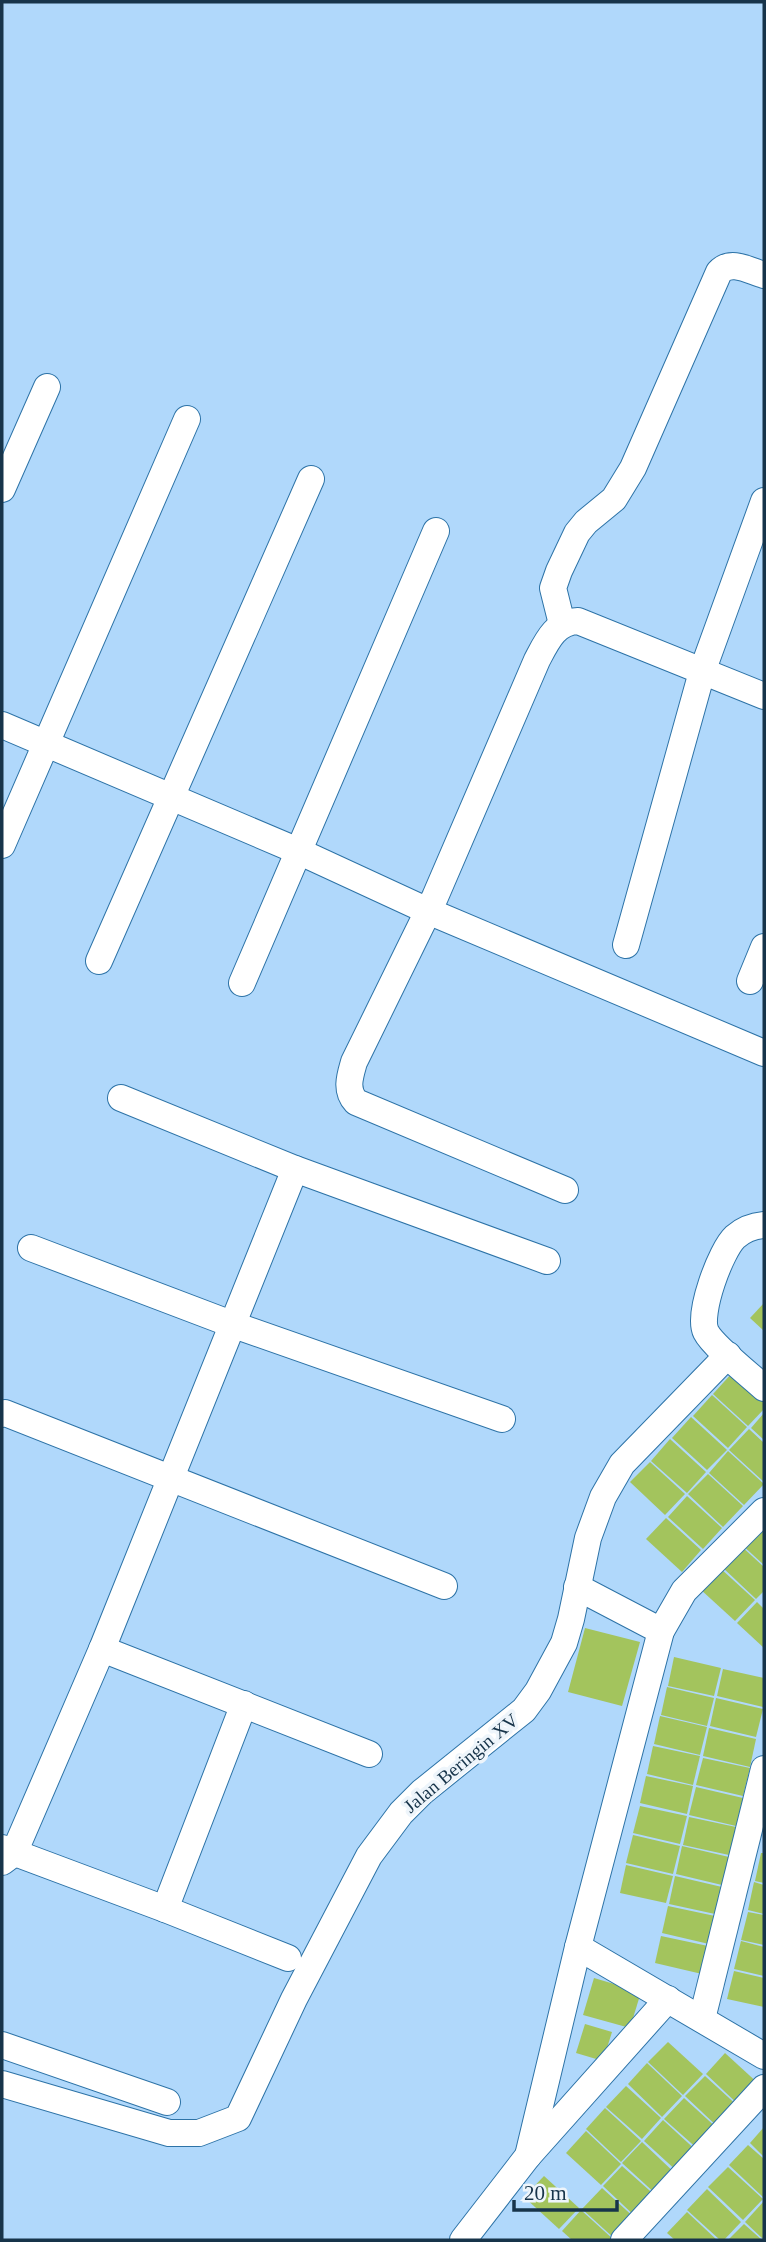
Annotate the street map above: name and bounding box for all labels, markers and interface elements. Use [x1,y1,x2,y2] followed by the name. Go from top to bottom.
[400,1709,523,1817] street label: Jalan Beringin XV
[514,2168,617,2212] scale bar
[524,2181,567,2205] text: 20 m

